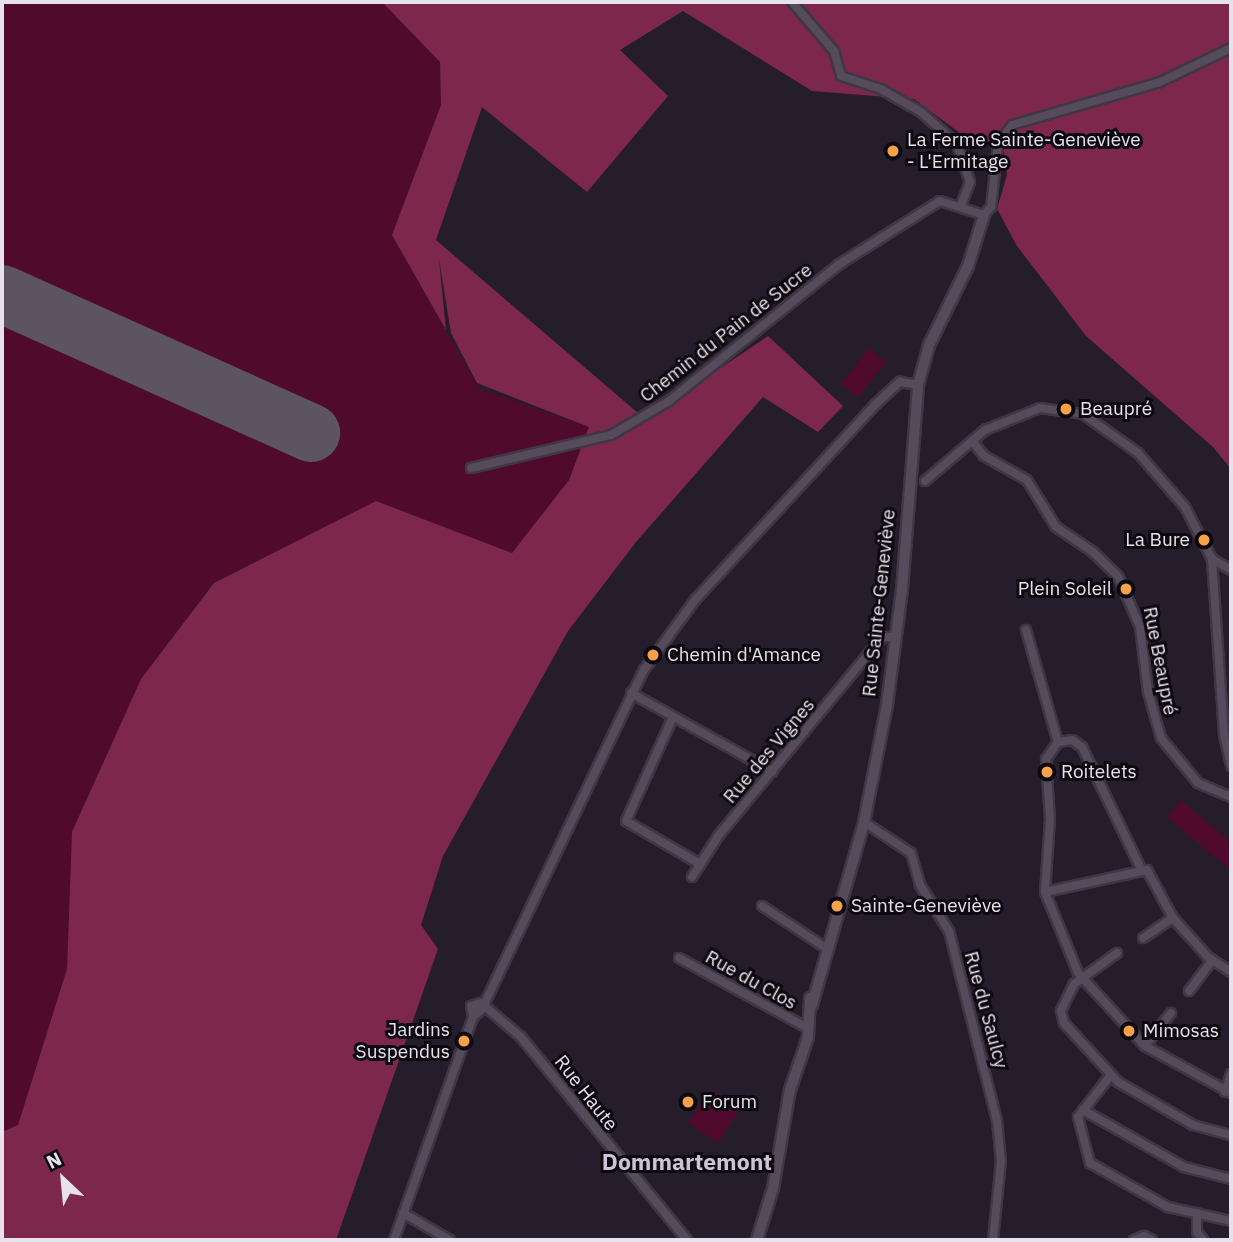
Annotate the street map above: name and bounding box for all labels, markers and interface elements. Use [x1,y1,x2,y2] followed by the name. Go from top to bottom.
[907,129,1141,173] place label: La Ferme Sainte-Geneviève - L'Ermitage
[885,143,901,159] marker: La Ferme Sainte-Geneviève - L'Ermitage
[635,259,817,407] street label: Chemin du Pain de Sucre
[1080,398,1152,420] place label: Beaupré
[1058,401,1074,417] marker: Beaupré
[858,508,900,698] street label: Rue Sainte-Geneviève
[1125,529,1190,551] place label: La Bure
[1196,532,1212,548] marker: La Bure
[1018,578,1112,600] place label: Plein Soleil
[1118,581,1134,597] marker: Plein Soleil
[1138,605,1182,717] street label: Rue Beaupré
[667,644,821,666] place label: Chemin d'Amance
[645,647,661,663] marker: Chemin d'Amance
[719,694,819,808] street label: Rue des Vignes
[1061,761,1137,783] place label: Roitelets
[1039,764,1055,780] marker: Roitelets
[851,895,1002,917] place label: Sainte-Geneviève
[829,898,845,914] marker: Sainte-Geneviève
[701,946,801,1014] street label: Rue du Clos
[959,949,1013,1071] street label: Rue du Saulcy
[356,1019,450,1063] place label: Jardins Suspendus
[1143,1020,1219,1042] place label: Mimosas
[1121,1023,1137,1039] marker: Mimosas
[456,1033,472,1049] marker: Jardins Suspendus
[550,1051,622,1135] street label: Rue Haute
[702,1091,757,1113] place label: Forum
[680,1094,696,1110] marker: Forum
[28,1144,98,1214] north arrow
[42,1146,65,1174] text: N
[602,1147,772,1175] district label: Dommartemont

